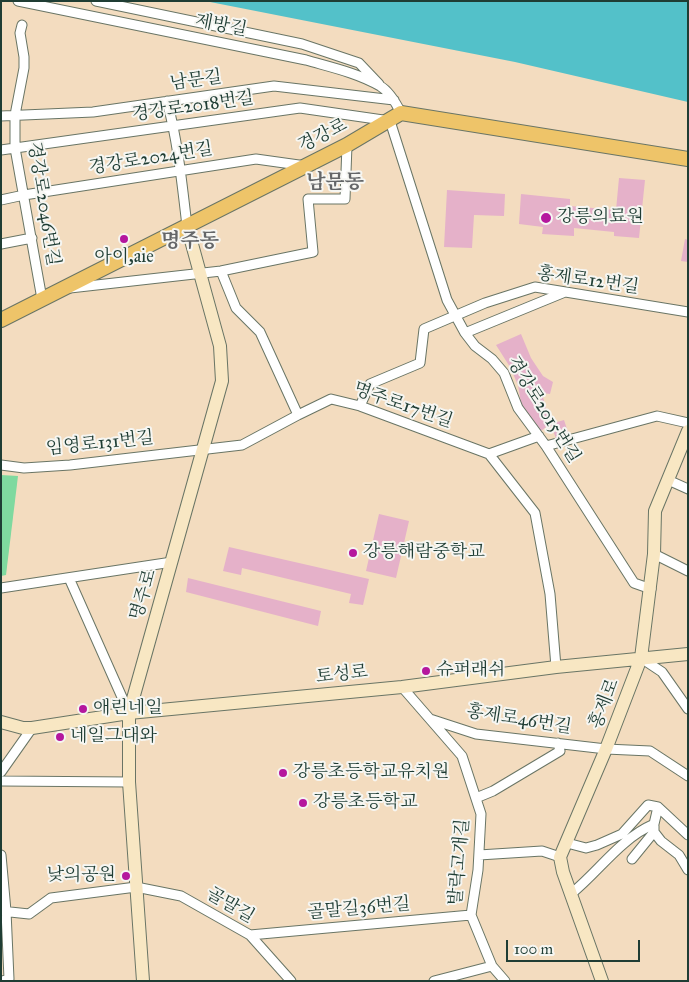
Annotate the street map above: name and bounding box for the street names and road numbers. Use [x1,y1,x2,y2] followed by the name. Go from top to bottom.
[193,10,249,42] street label: 제방길
[169,67,223,95] street label: 남문길
[131,88,255,126] street label: 경강로2018번길
[295,115,351,157] street label: 경강로
[87,139,215,179] street label: 경강로2024번길
[23,140,63,268] street label: 경강로2046번길
[536,263,640,299] street label: 홍제로12번길
[502,353,584,467] street label: 경강로2015번길
[350,379,456,433] street label: 명주로17번길
[45,428,155,460] street label: 임영로131번길
[126,567,162,623] street label: 명주로
[315,662,369,688] street label: 토성로
[586,676,624,732] street label: 홍제로
[465,701,573,739] street label: 홍제로46번길
[445,818,475,906] street label: 발락고개길
[202,884,258,928] street label: 골말길
[307,894,411,924] street label: 골말길36번길

